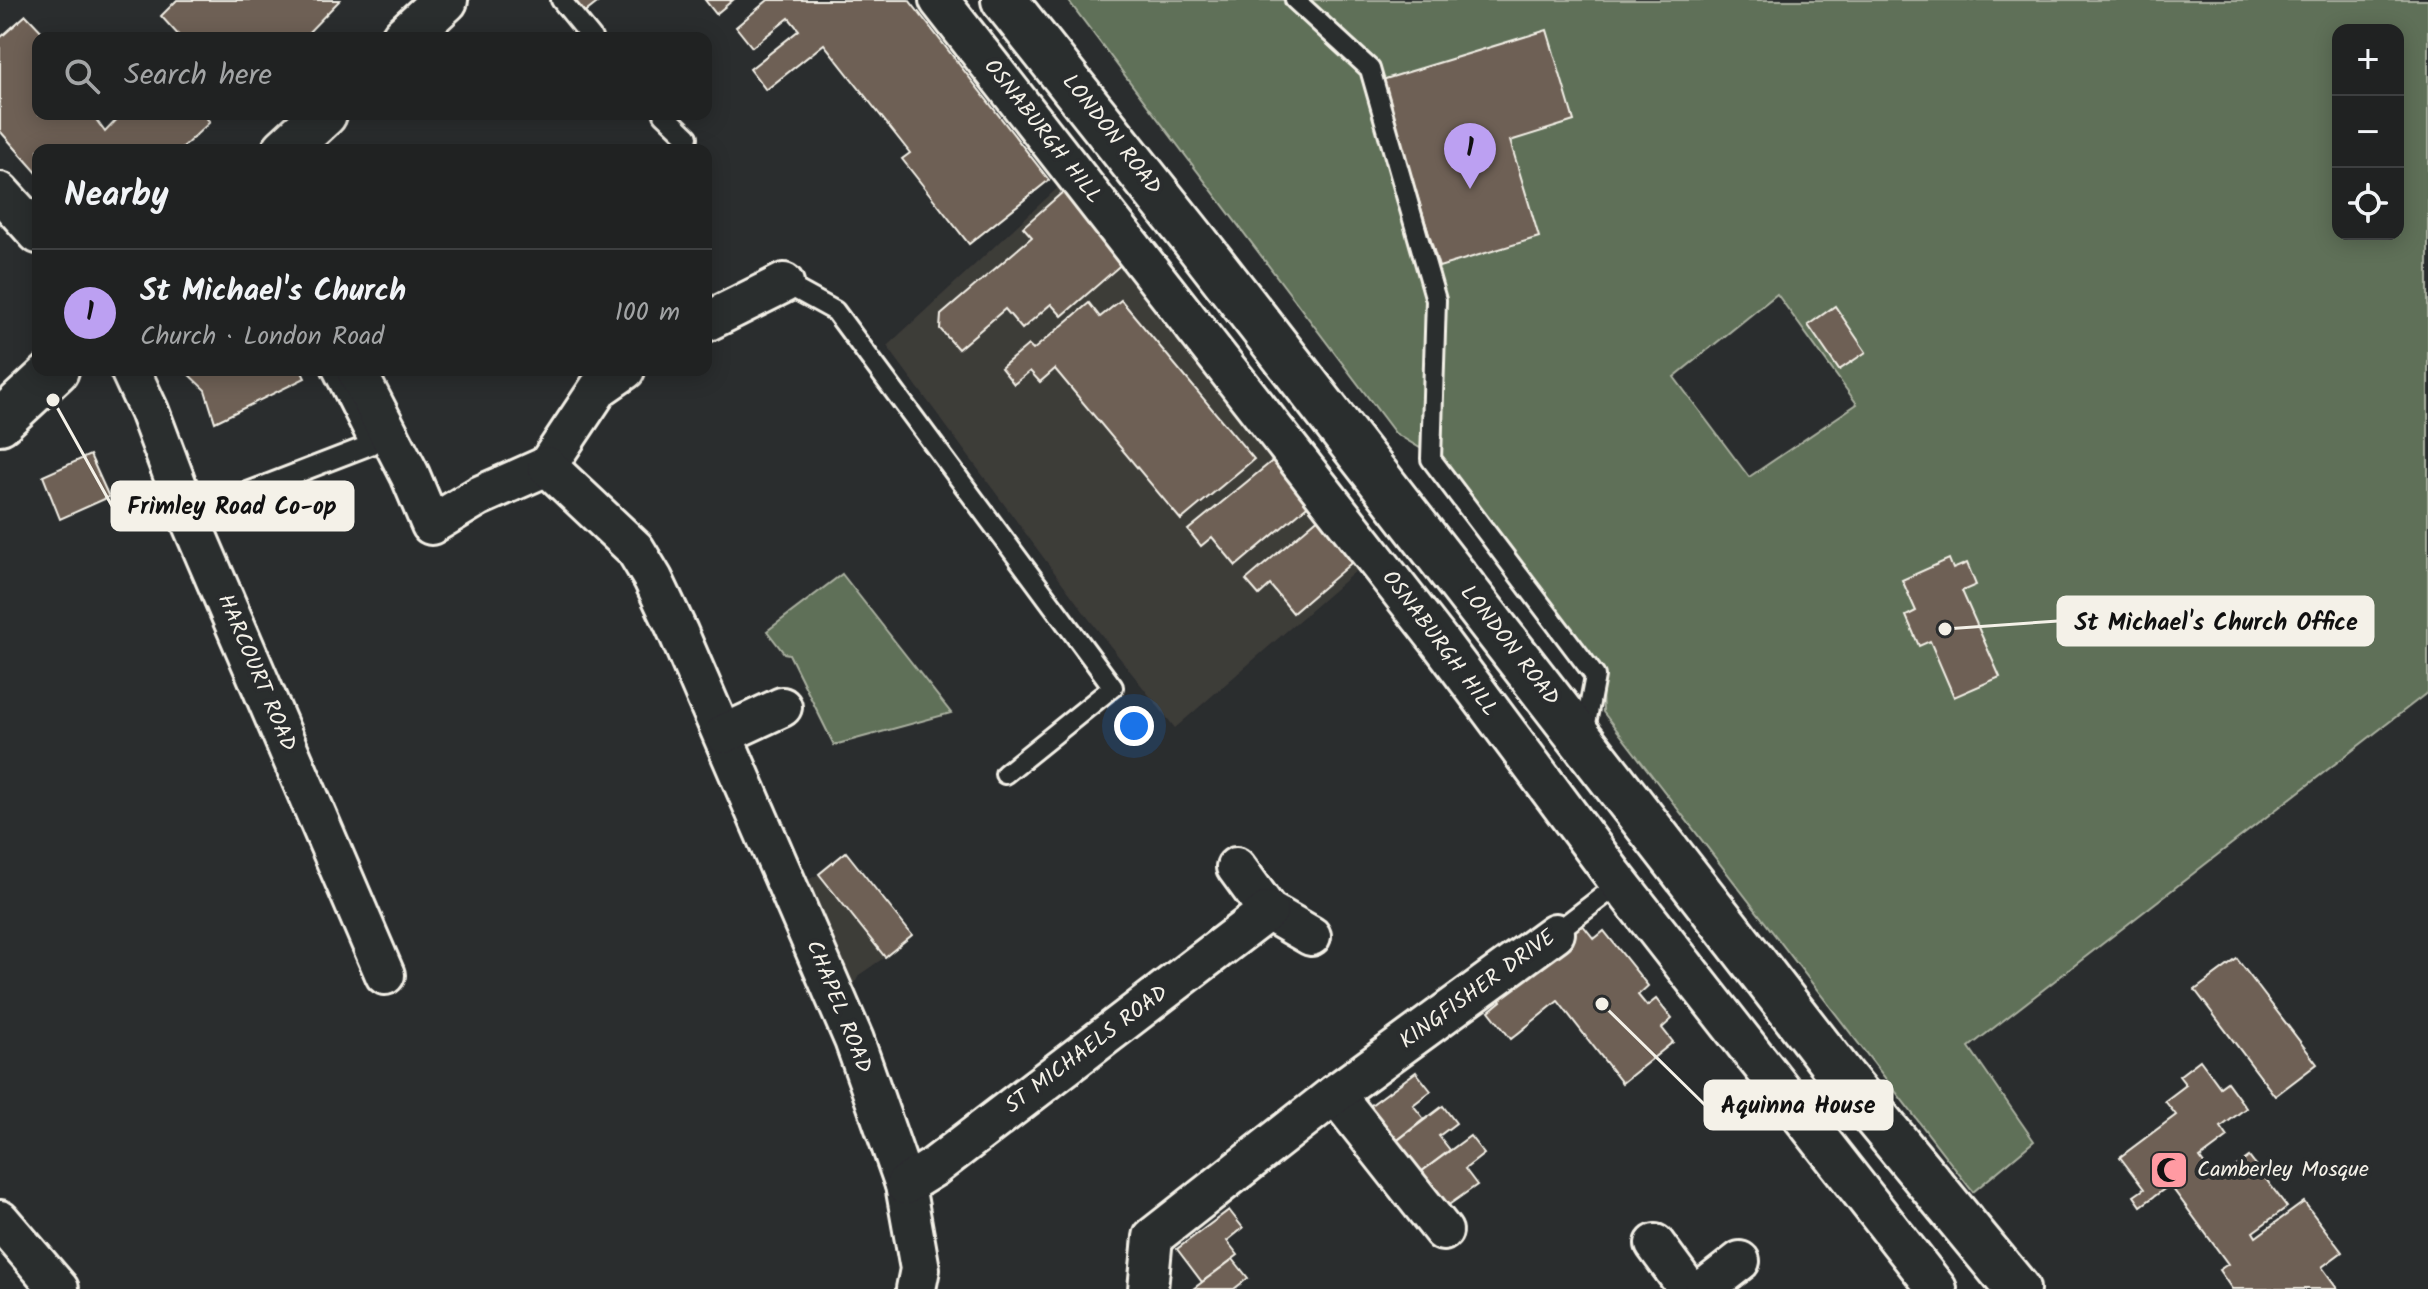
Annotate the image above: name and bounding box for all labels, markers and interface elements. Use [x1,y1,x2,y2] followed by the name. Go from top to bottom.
[2332,24,2404,240] map controls
[2332,24,2404,96] button: +
[32,32,712,120] search box
[124,52,272,100] text: Search here
[974,52,1110,212] street label: OSNABURGH HILL
[60,54,104,98] icon: search
[1052,67,1170,203] street label: LONDON ROAD
[2332,96,2404,168] button: −
[1444,123,1496,189] pin: 1
[2332,168,2404,240] button: locate
[64,169,169,223] text: Nearby
[140,268,406,316] text: St Michael's Church
[86,292,94,334] text: 1
[615,292,680,334] text: 100 m
[140,316,384,358] text: Church · London Road
[112,482,353,530] callout: Frimley Road Co-op
[127,488,337,527] text: Frimley Road Co-op
[1372,563,1506,725] street label: OSNABURGH HILL
[1450,578,1568,714] street label: LONDON ROAD
[207,589,305,757] street label: HARCOURT ROAD
[2058,597,2373,645] callout: St Michael's Church Office
[2074,604,2358,643] text: St Michael's Church Office
[1114,706,1154,746] your location
[1393,921,1564,1059] street label: KINGFISHER DRIVE
[795,935,881,1079] street label: CHAPEL ROAD
[998,977,1176,1123] street label: ST MICHAELS ROAD
[1705,1081,1892,1129] callout: Aquinna House
[1721,1087,1876,1126] text: Aquinna House
[2148,1149,2190,1191] mosque icon: Camberley Mosque
[2197,1153,2369,1188] place label: Camberley Mosque

